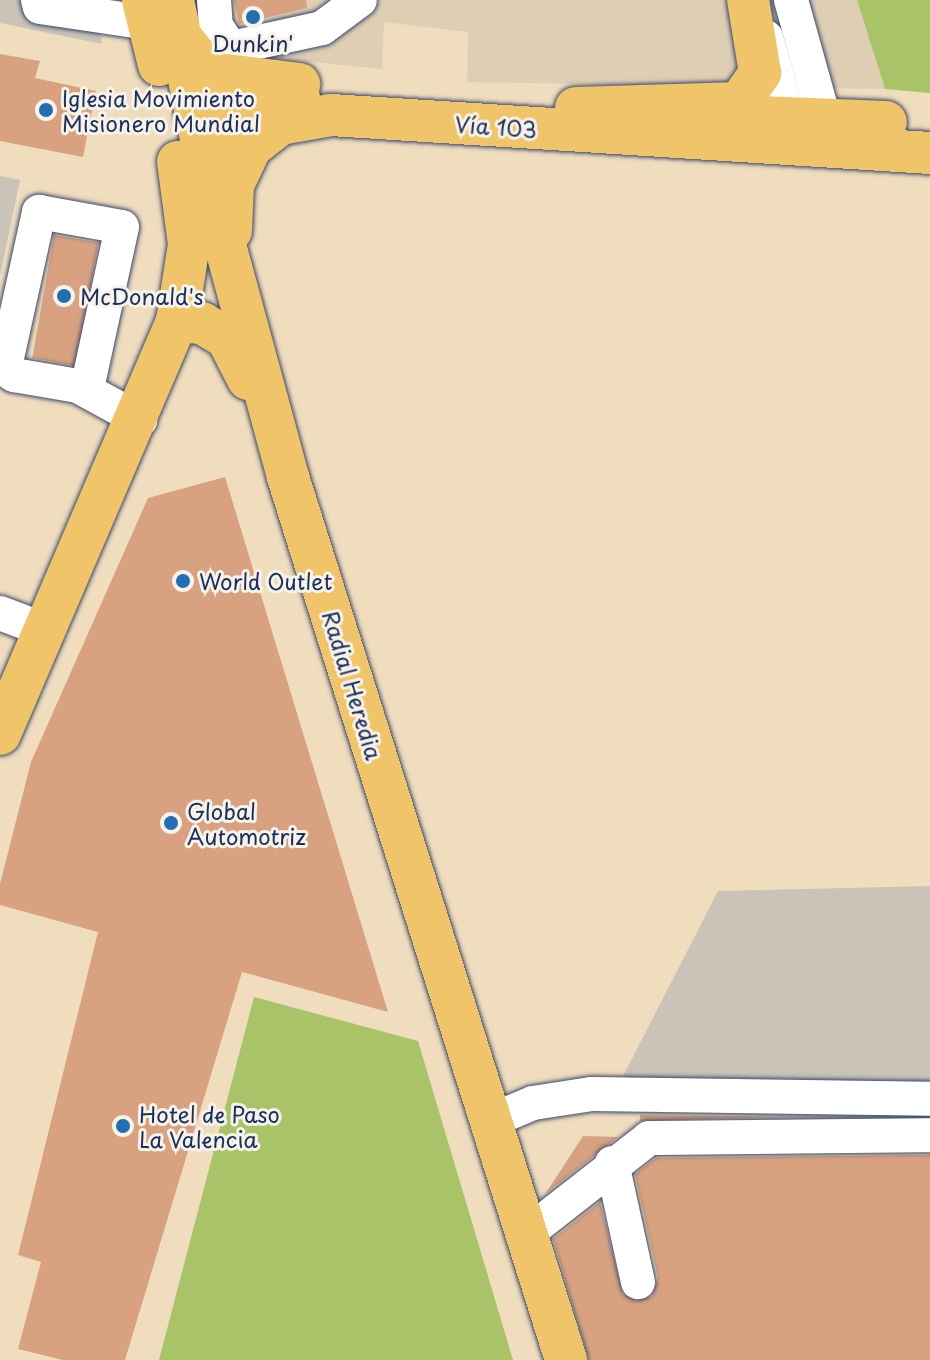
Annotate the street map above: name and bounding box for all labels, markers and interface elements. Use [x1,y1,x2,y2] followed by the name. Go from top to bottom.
[244,8,262,26] marker: Dunkin'
[212,30,294,56] place label: Dunkin'
[62,84,260,136] place label: Iglesia Movimiento Misionero Mundial
[37,101,55,119] marker: Iglesia Movimiento Misionero Mundial
[454,110,538,142] street label: Vía 103
[80,283,203,309] place label: McDonald's
[55,287,73,305] marker: McDonald's
[199,568,334,594] place label: World Outlet
[174,572,192,590] marker: World Outlet
[318,606,388,764] street label: Radial Heredia
[187,797,306,848] place label: Global Automotriz
[162,814,180,832] marker: Global Automotriz
[139,1100,282,1152] place label: Hotel de Paso La Valencia
[114,1117,132,1135] marker: Hotel de Paso La Valencia

